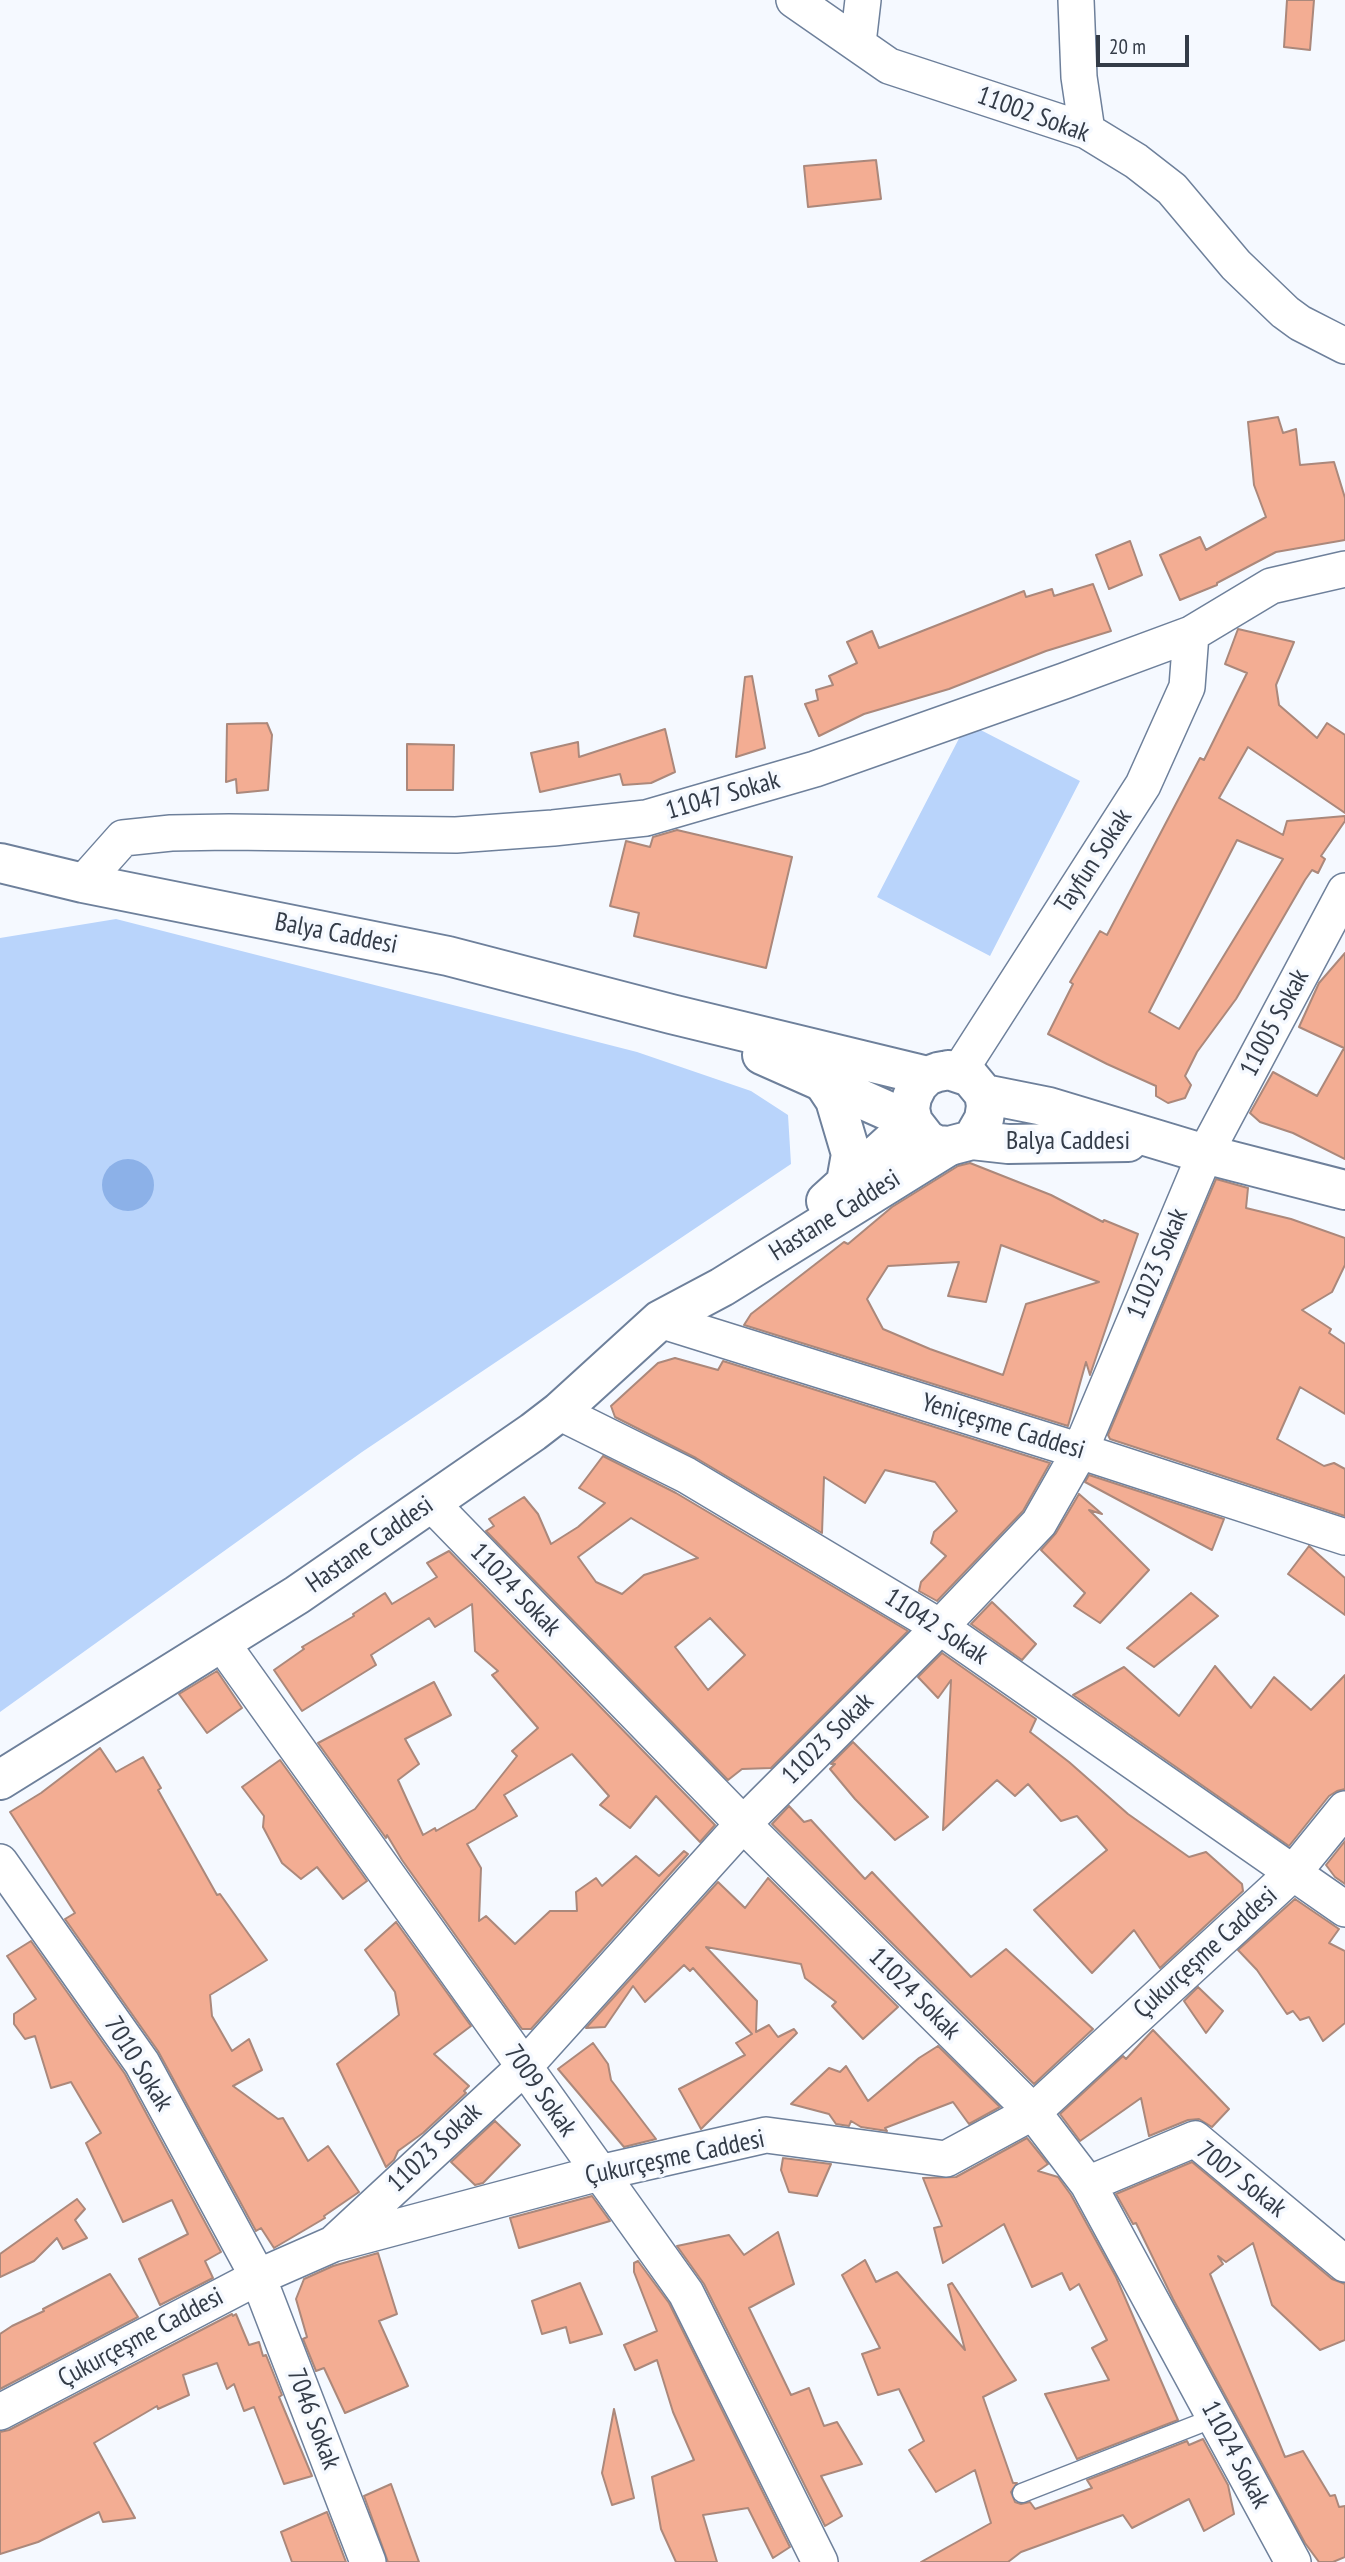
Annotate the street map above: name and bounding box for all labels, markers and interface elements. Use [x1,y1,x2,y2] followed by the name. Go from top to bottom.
[1100,21,1193,65] scale bar
[1109,33,1146,60] text: 20 m
[973,80,1093,150] street label: 11002 Sokak
[662,765,784,827] street label: 11047 Sokak
[1049,803,1139,919] street label: Tayfun Sokak
[272,907,400,961] street label: Balya Caddesi
[1234,964,1316,1082] street label: 11005 Sokak
[1006,1126,1130,1158] street label: Balya Caddesi
[764,1164,906,1268] street label: Hastane Caddesi
[1121,1204,1195,1324] street label: 11023 Sokak
[918,1387,1088,1467] street label: Yeniçeşme Caddesi
[300,1490,440,1600] street label: Hastane Caddesi
[463,1537,567,1643] street label: 11024 Sokak
[878,1582,994,1672] street label: 11042 Sokak
[776,1687,880,1791] street label: 11023 Sokak
[1128,1880,1284,2026] street label: Çukurçeşme Caddesi
[862,1942,966,2046] street label: 11024 Sokak
[97,2011,179,2117] street label: 7010 Sokak
[497,2039,583,2143] street label: 7009 Sokak
[382,2097,488,2199] street label: 11023 Sokak
[582,2124,768,2192] street label: Çukurçeşme Caddesi
[1190,2135,1292,2225] street label: 7007 Sokak
[53,2281,229,2395] street label: Çukurçeşme Caddesi
[280,2364,346,2474] street label: 7046 Sokak
[1194,2396,1276,2514] street label: 11024 Sokak

